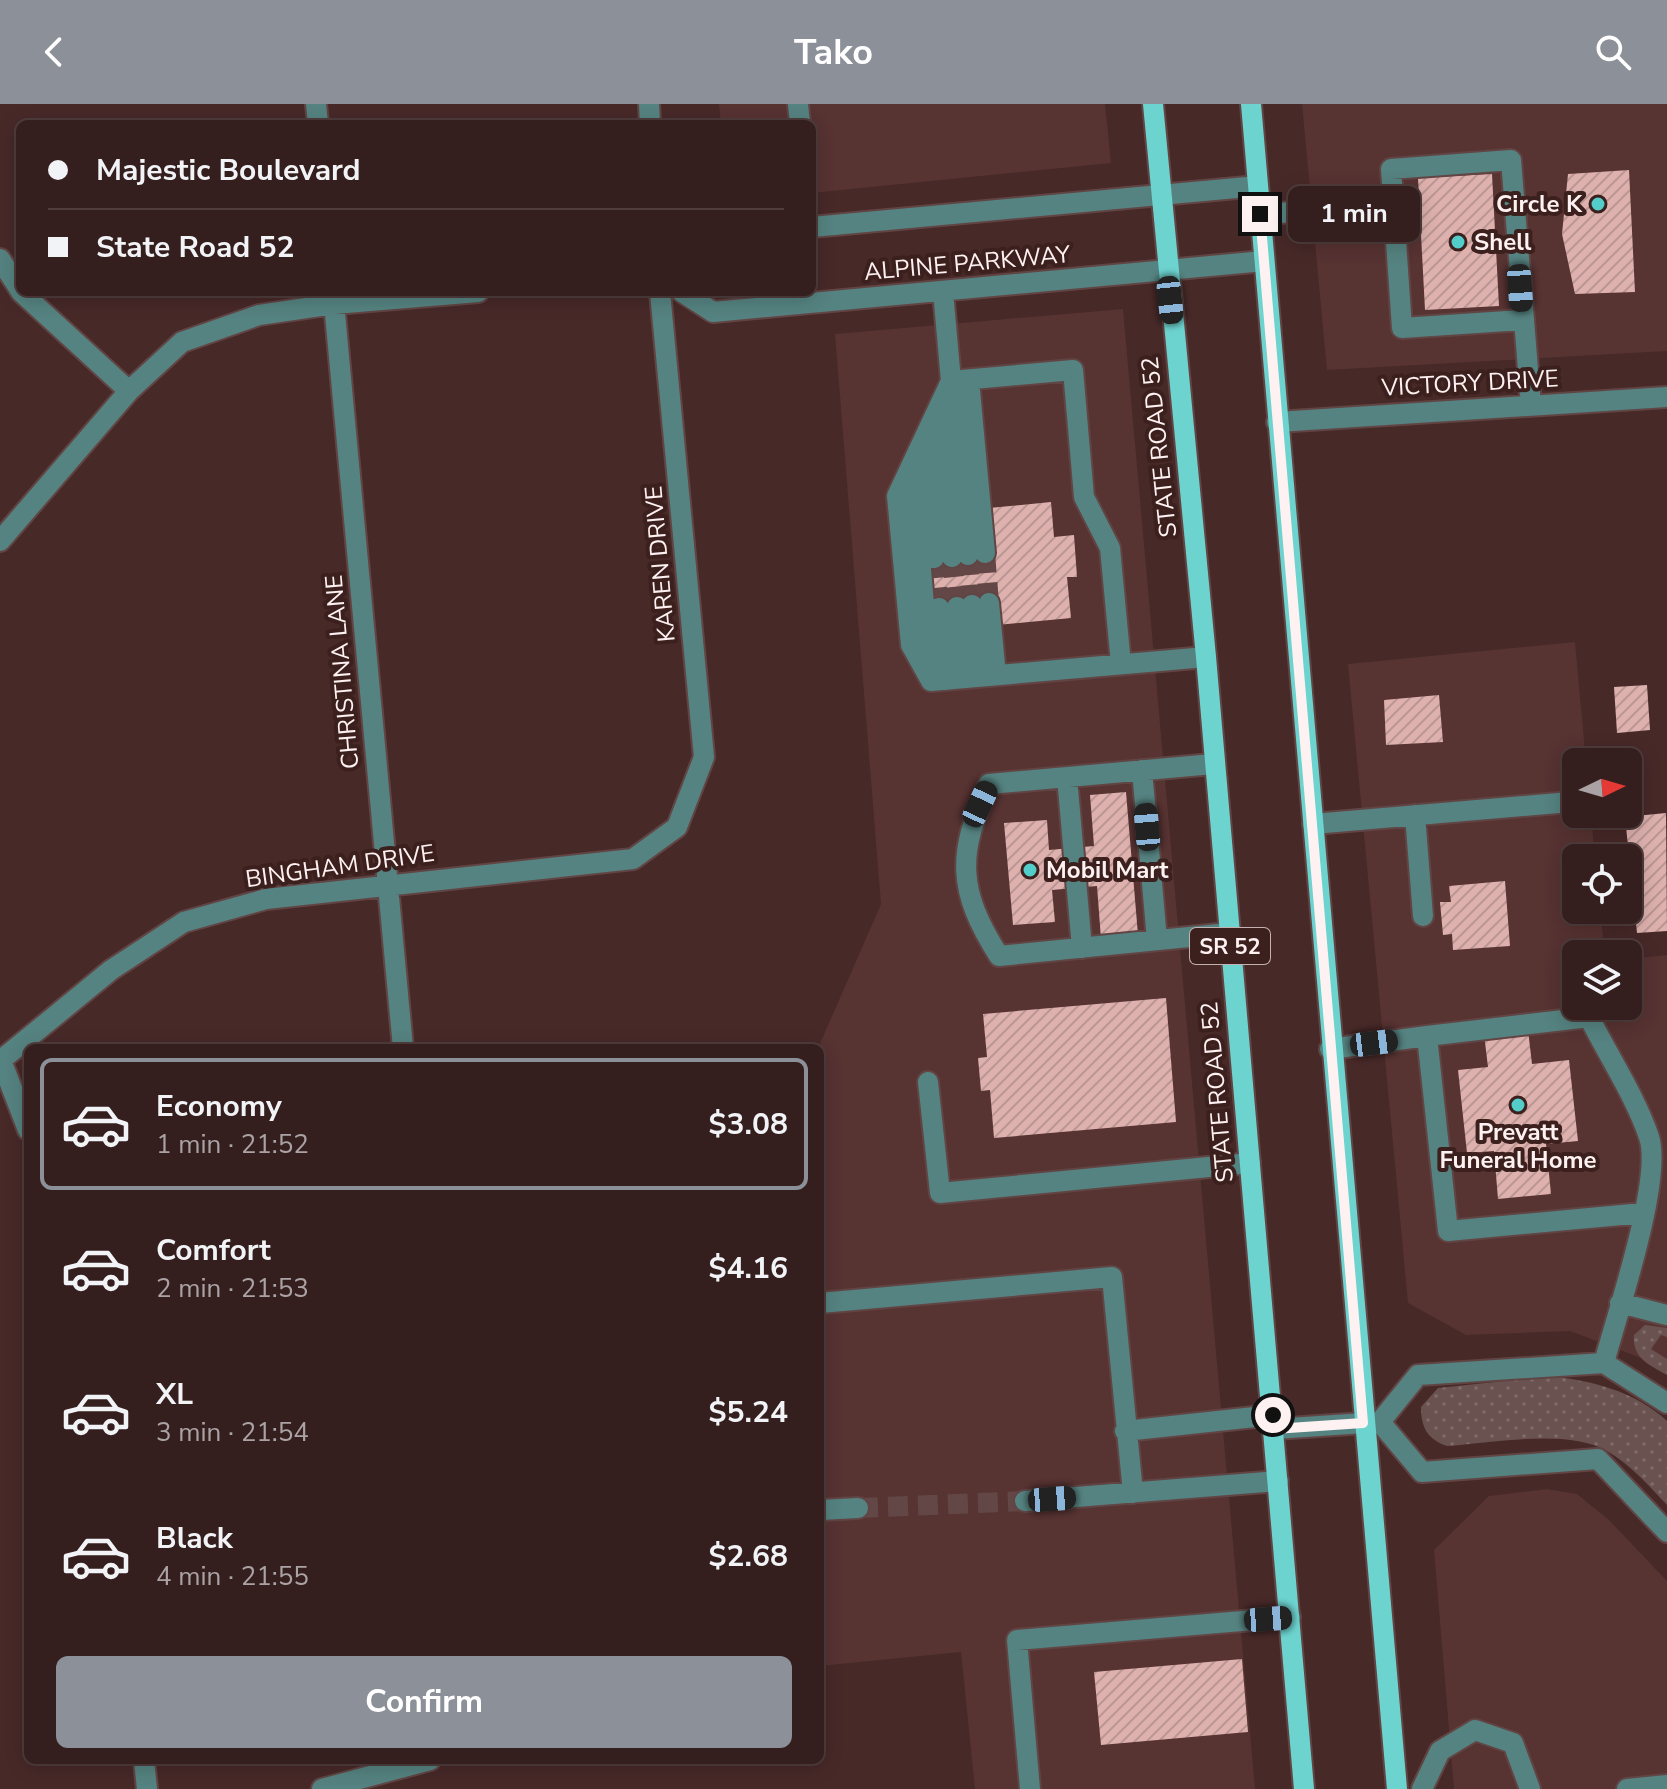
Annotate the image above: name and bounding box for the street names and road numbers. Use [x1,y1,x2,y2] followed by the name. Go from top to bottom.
[863,238,1072,288] street label: ALPINE PARKWAY
[1134,355,1184,539] street label: STATE ROAD 52
[1380,362,1559,404] street label: VICTORY DRIVE
[637,485,683,643] street label: KAREN DRIVE
[318,574,366,770] street label: CHRISTINA LANE
[243,837,437,895] street label: BINGHAM DRIVE
[1190,928,1270,964] road number: SR 52
[1193,1000,1241,1184] street label: STATE ROAD 52

